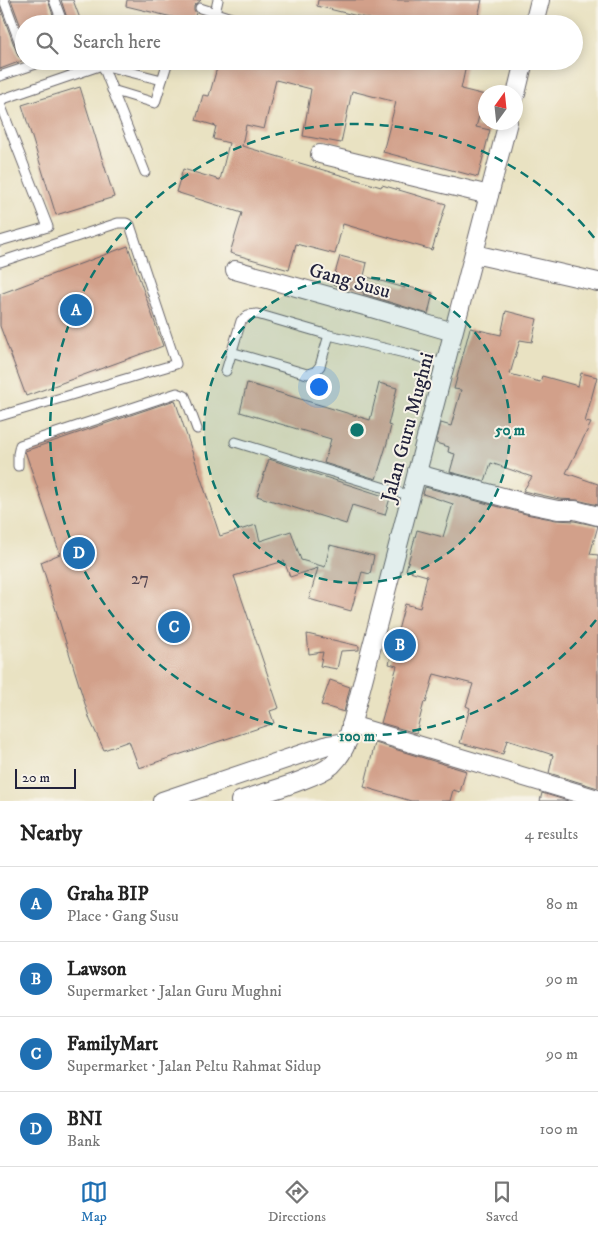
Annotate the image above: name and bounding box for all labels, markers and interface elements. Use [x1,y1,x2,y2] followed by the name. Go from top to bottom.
[15,15,583,70] search box
[33,29,61,57] icon: search
[73,31,161,54] text: Search here
[478,85,523,130] north arrow
[306,258,393,305] street label: Gang Susu
[60,291,92,329] pin: A
[376,350,440,507] street label: Jalan Guru Mughni
[306,374,332,400] your location
[348,421,366,439] centre of rings
[494,421,526,440] text: 50 m
[63,534,95,572] pin: D
[131,568,149,590] house number: 27
[158,608,190,646] pin: C
[384,626,416,664] pin: B
[339,727,376,746] text: 100 m
[15,766,76,789] scale bar
[22,769,50,787] text: 20 m
[20,821,82,847] text: Nearby
[525,824,578,844] text: 4 results
[67,883,148,906] text: Graha BIP
[31,894,41,914] text: A
[546,894,578,914] text: 80 m
[67,906,179,926] text: Place · Gang Susu
[67,958,126,981] text: Lawson
[31,969,41,989] text: B
[546,969,578,989] text: 90 m
[67,981,282,1001] text: Supermarket · Jalan Guru Mughni
[67,1033,158,1056] text: FamilyMart
[31,1044,41,1064] text: C
[546,1044,578,1064] text: 90 m
[67,1056,321,1076] text: Supermarket · Jalan Peltu Rahmat Sidup
[67,1108,102,1131] text: BNI
[30,1119,42,1139] text: D
[540,1119,578,1139] text: 100 m
[67,1131,100,1151] text: Bank
[80,1178,108,1226] tab: Map
[268,1178,326,1226] tab: Directions
[486,1178,518,1226] tab: Saved

